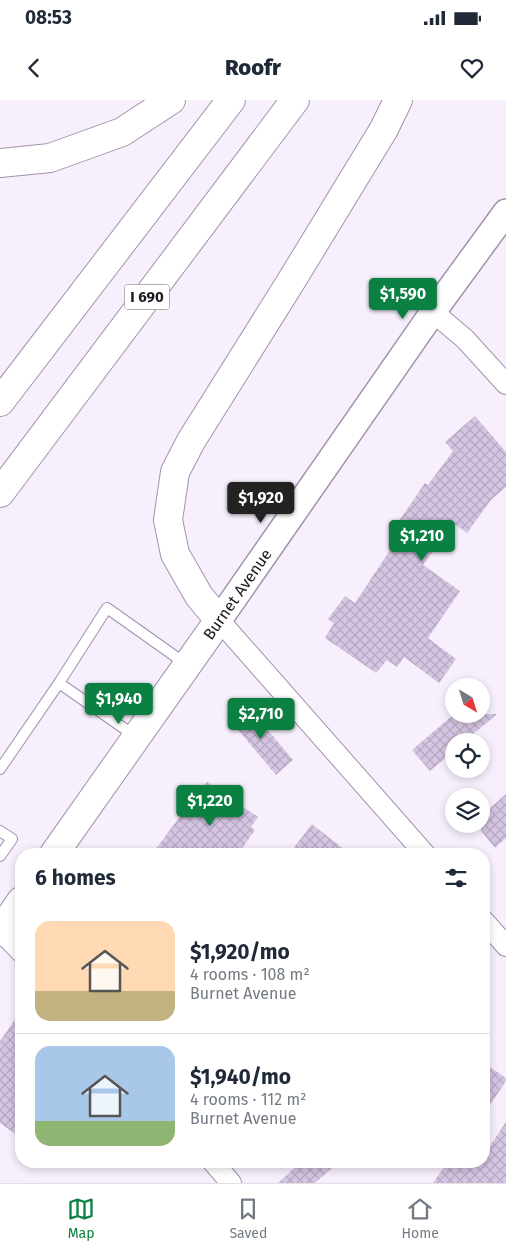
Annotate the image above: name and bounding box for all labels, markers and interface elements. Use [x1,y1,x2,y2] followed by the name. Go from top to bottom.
[25,6,72,29] text: 08:53
[20,54,48,82] icon: back
[225,54,281,81] text: Roofr
[458,54,486,82] icon: heart
[362,278,444,320] pin: $1,590
[124,284,170,310] road number: I 690
[380,284,426,303] text: $1,590
[220,482,302,524] pin: $1,920
[238,488,284,507] text: $1,920
[381,520,463,562] pin: $1,210
[400,526,444,545] text: $1,210
[199,545,276,643] street label: Burnet Avenue
[445,678,490,722] north arrow
[445,678,490,833] map controls
[78,682,160,725] pin: $1,940
[96,689,142,708] text: $1,940
[220,698,302,740] pin: $2,710
[239,704,283,723] text: $2,710
[445,733,490,778] button: locate
[169,784,251,827] pin: $1,220
[445,788,490,833] button: layers
[187,791,233,810] text: $1,220
[442,864,470,892] icon: filters
[35,865,116,891] text: 6 homes
[190,939,290,965] text: $1,920/mo
[75,941,135,1001] icon: home
[190,965,310,984] text: 4 rooms · 108 m²
[190,984,296,1003] text: Burnet Avenue
[190,1064,291,1090] text: $1,940/mo
[75,1066,135,1126] icon: home
[190,1090,306,1109] text: 4 rooms · 112 m²
[190,1109,296,1128] text: Burnet Avenue
[67,1195,95,1242] tab: Map
[229,1195,267,1242] tab: Saved
[402,1195,439,1242] tab: Home

